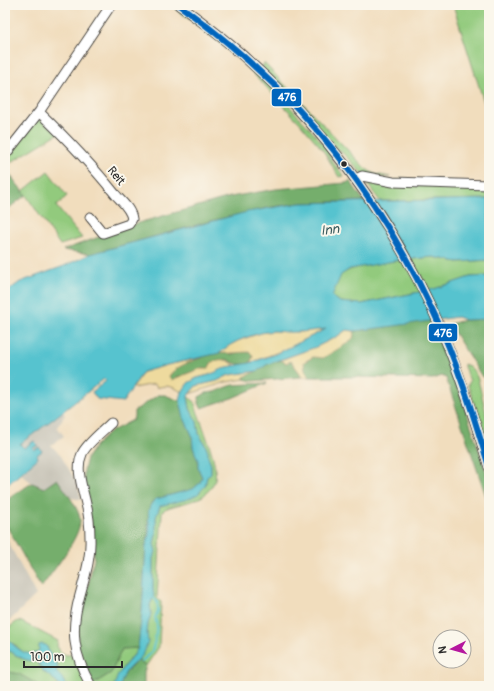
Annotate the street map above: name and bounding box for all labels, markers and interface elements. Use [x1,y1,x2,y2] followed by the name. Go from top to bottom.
[271,88,302,107] line badge: 476
[277,91,297,104] text: 476
[339,159,349,169] unlabelled marker
[104,164,128,189] street label: Reit
[320,221,341,239] water label: Inn
[428,323,458,342] line badge: 476
[433,327,453,340] text: 476
[432,629,472,669] north arrow
[24,643,122,669] scale bar
[436,645,449,654] text: N
[30,650,65,665] text: 100 m

